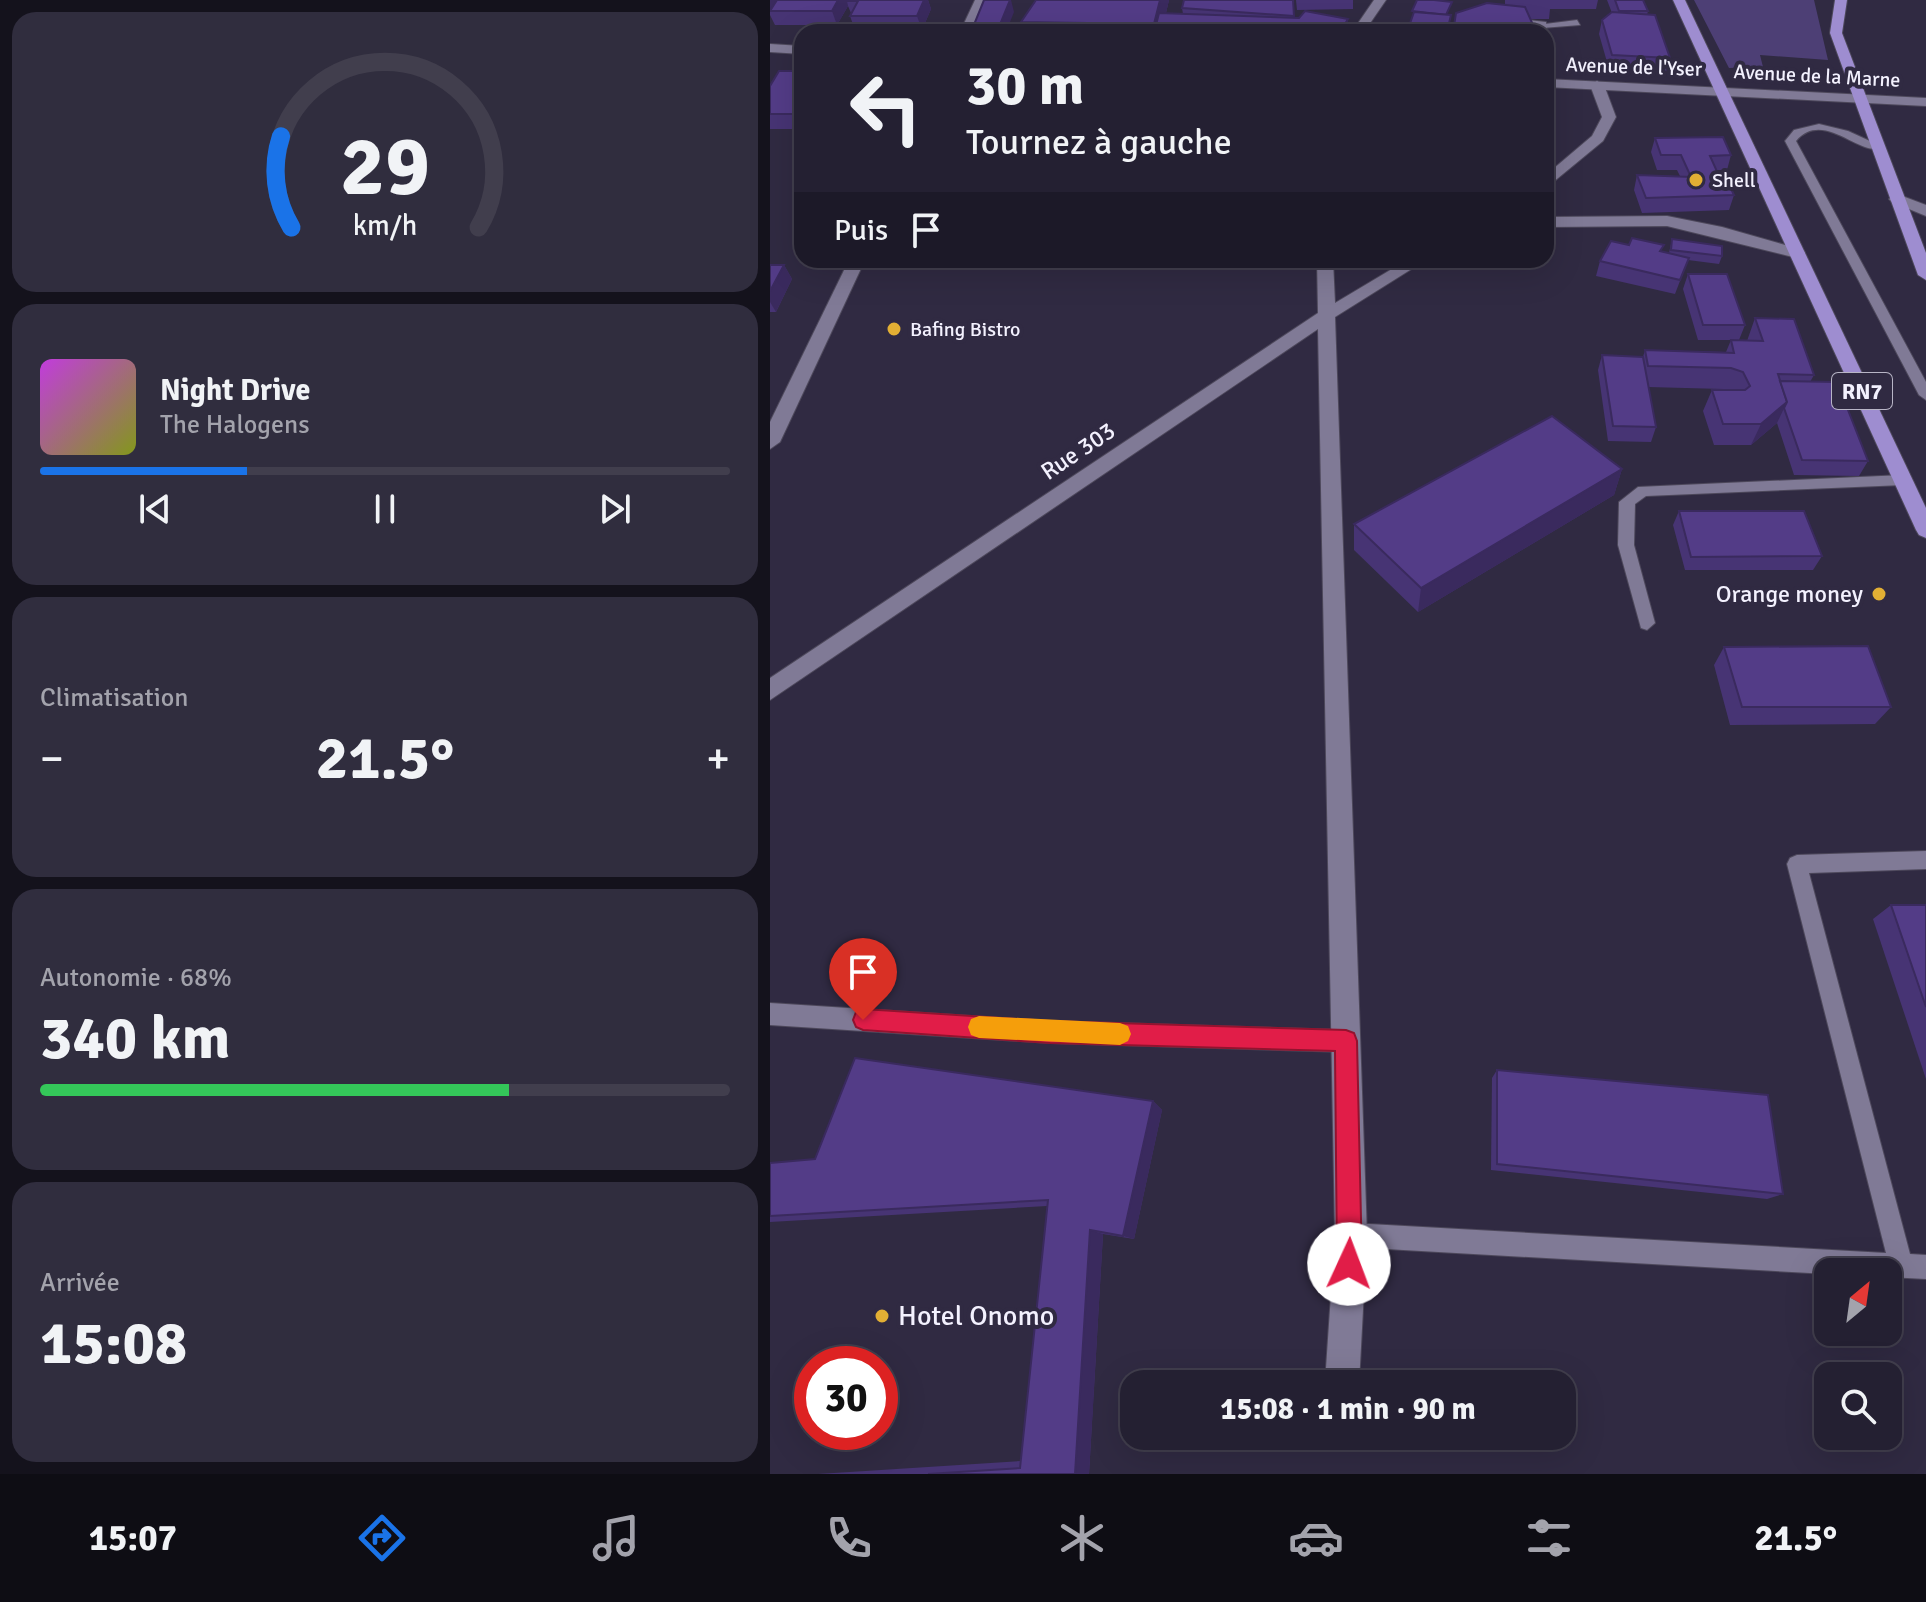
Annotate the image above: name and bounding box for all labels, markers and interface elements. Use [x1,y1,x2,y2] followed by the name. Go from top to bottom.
[966,51,1084,120] text: 30 m
[1565,52,1703,82] street label: Avenue de l'Yser
[834,56,938,160] icon: left
[1733,59,1901,93] street label: Avenue de la Marne
[340,116,430,218] text: 29
[966,120,1232,165] text: Tournez à gauche
[1712,168,1756,193] place label: Shell
[1687,171,1705,189] marker: Shell
[353,208,417,243] text: km/h
[904,208,948,252] icon: arrive
[834,212,888,249] text: Puis
[910,317,1020,342] place label: Bafing Bistro
[885,320,903,338] marker: Bafing Bistro
[160,372,310,409] text: Night Drive
[1832,373,1892,409] road number: RN7
[160,409,310,441] text: The Halogens
[1035,415,1121,487] street label: Rue 303
[133,487,177,531] icon: previous
[363,487,407,531] icon: pause
[593,487,637,531] icon: next
[1716,579,1863,609] place label: Orange money
[1870,585,1888,603] marker: Orange money
[40,682,189,714] text: Climatisation
[316,722,454,796] text: 21.5°
[40,732,64,786] text: −
[706,732,730,786] text: +
[829,938,897,1020] pin
[841,950,885,994] icon: arrive
[40,962,232,994] text: Autonomie · 68%
[40,1002,230,1076] text: 340 km
[1307,1222,1391,1306] position arrow
[1814,1258,1902,1346] north arrow
[1814,1258,1902,1450] map controls
[40,1267,120,1299] text: Arrivée
[898,1299,1054,1333] place label: Hotel Onomo
[40,1307,187,1381] text: 15:08
[873,1307,891,1325] marker: Hotel Onomo
[794,1346,898,1450] speed limit sign: 30
[1814,1362,1902,1450] button: search
[1220,1391,1476,1428] text: 15:08 · 1 min · 90 m
[354,1510,410,1566] icon: directions
[588,1510,644,1566] icon: music
[821,1510,877,1566] icon: phone
[1054,1510,1110,1566] icon: climate
[1288,1510,1344,1566] icon: car
[1521,1510,1577,1566] icon: filters
[89,1516,177,1561] text: 15:07
[1754,1516,1837,1561] text: 21.5°

